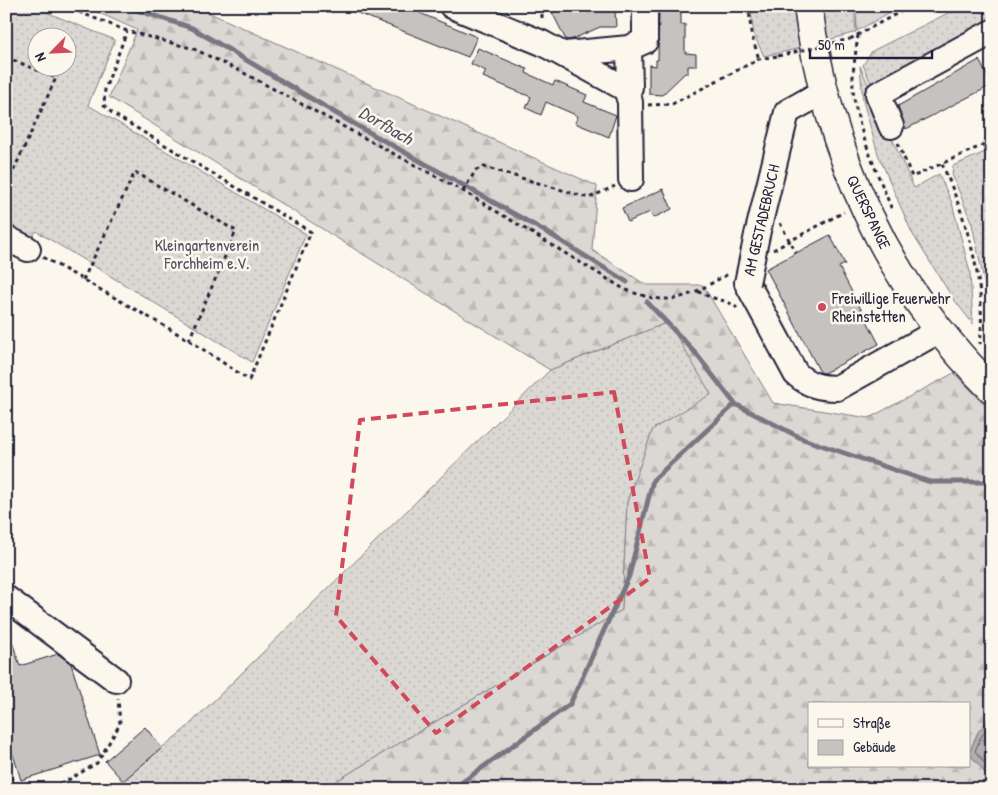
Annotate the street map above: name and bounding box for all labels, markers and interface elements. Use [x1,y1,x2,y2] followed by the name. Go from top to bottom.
[28,28,78,78] north arrow
[810,28,933,60] scale bar
[818,34,845,55] text: 50 m
[29,50,50,65] text: N
[355,100,419,151] water label: Dorfbach
[738,162,784,278] street label: AM GESTADEBRUCH
[842,171,896,253] street label: QUERSPANGE
[155,234,259,274] park label: Kleingartenverein Forchheim e.V.
[831,287,951,327] place label: Freiwillige Feuerwehr Rheinstetten
[816,301,828,313] marker: Freiwillige Feuerwehr Rheinstetten
[808,702,970,768] legend
[853,712,891,733] text: Straße
[853,736,896,757] text: Gebäude

